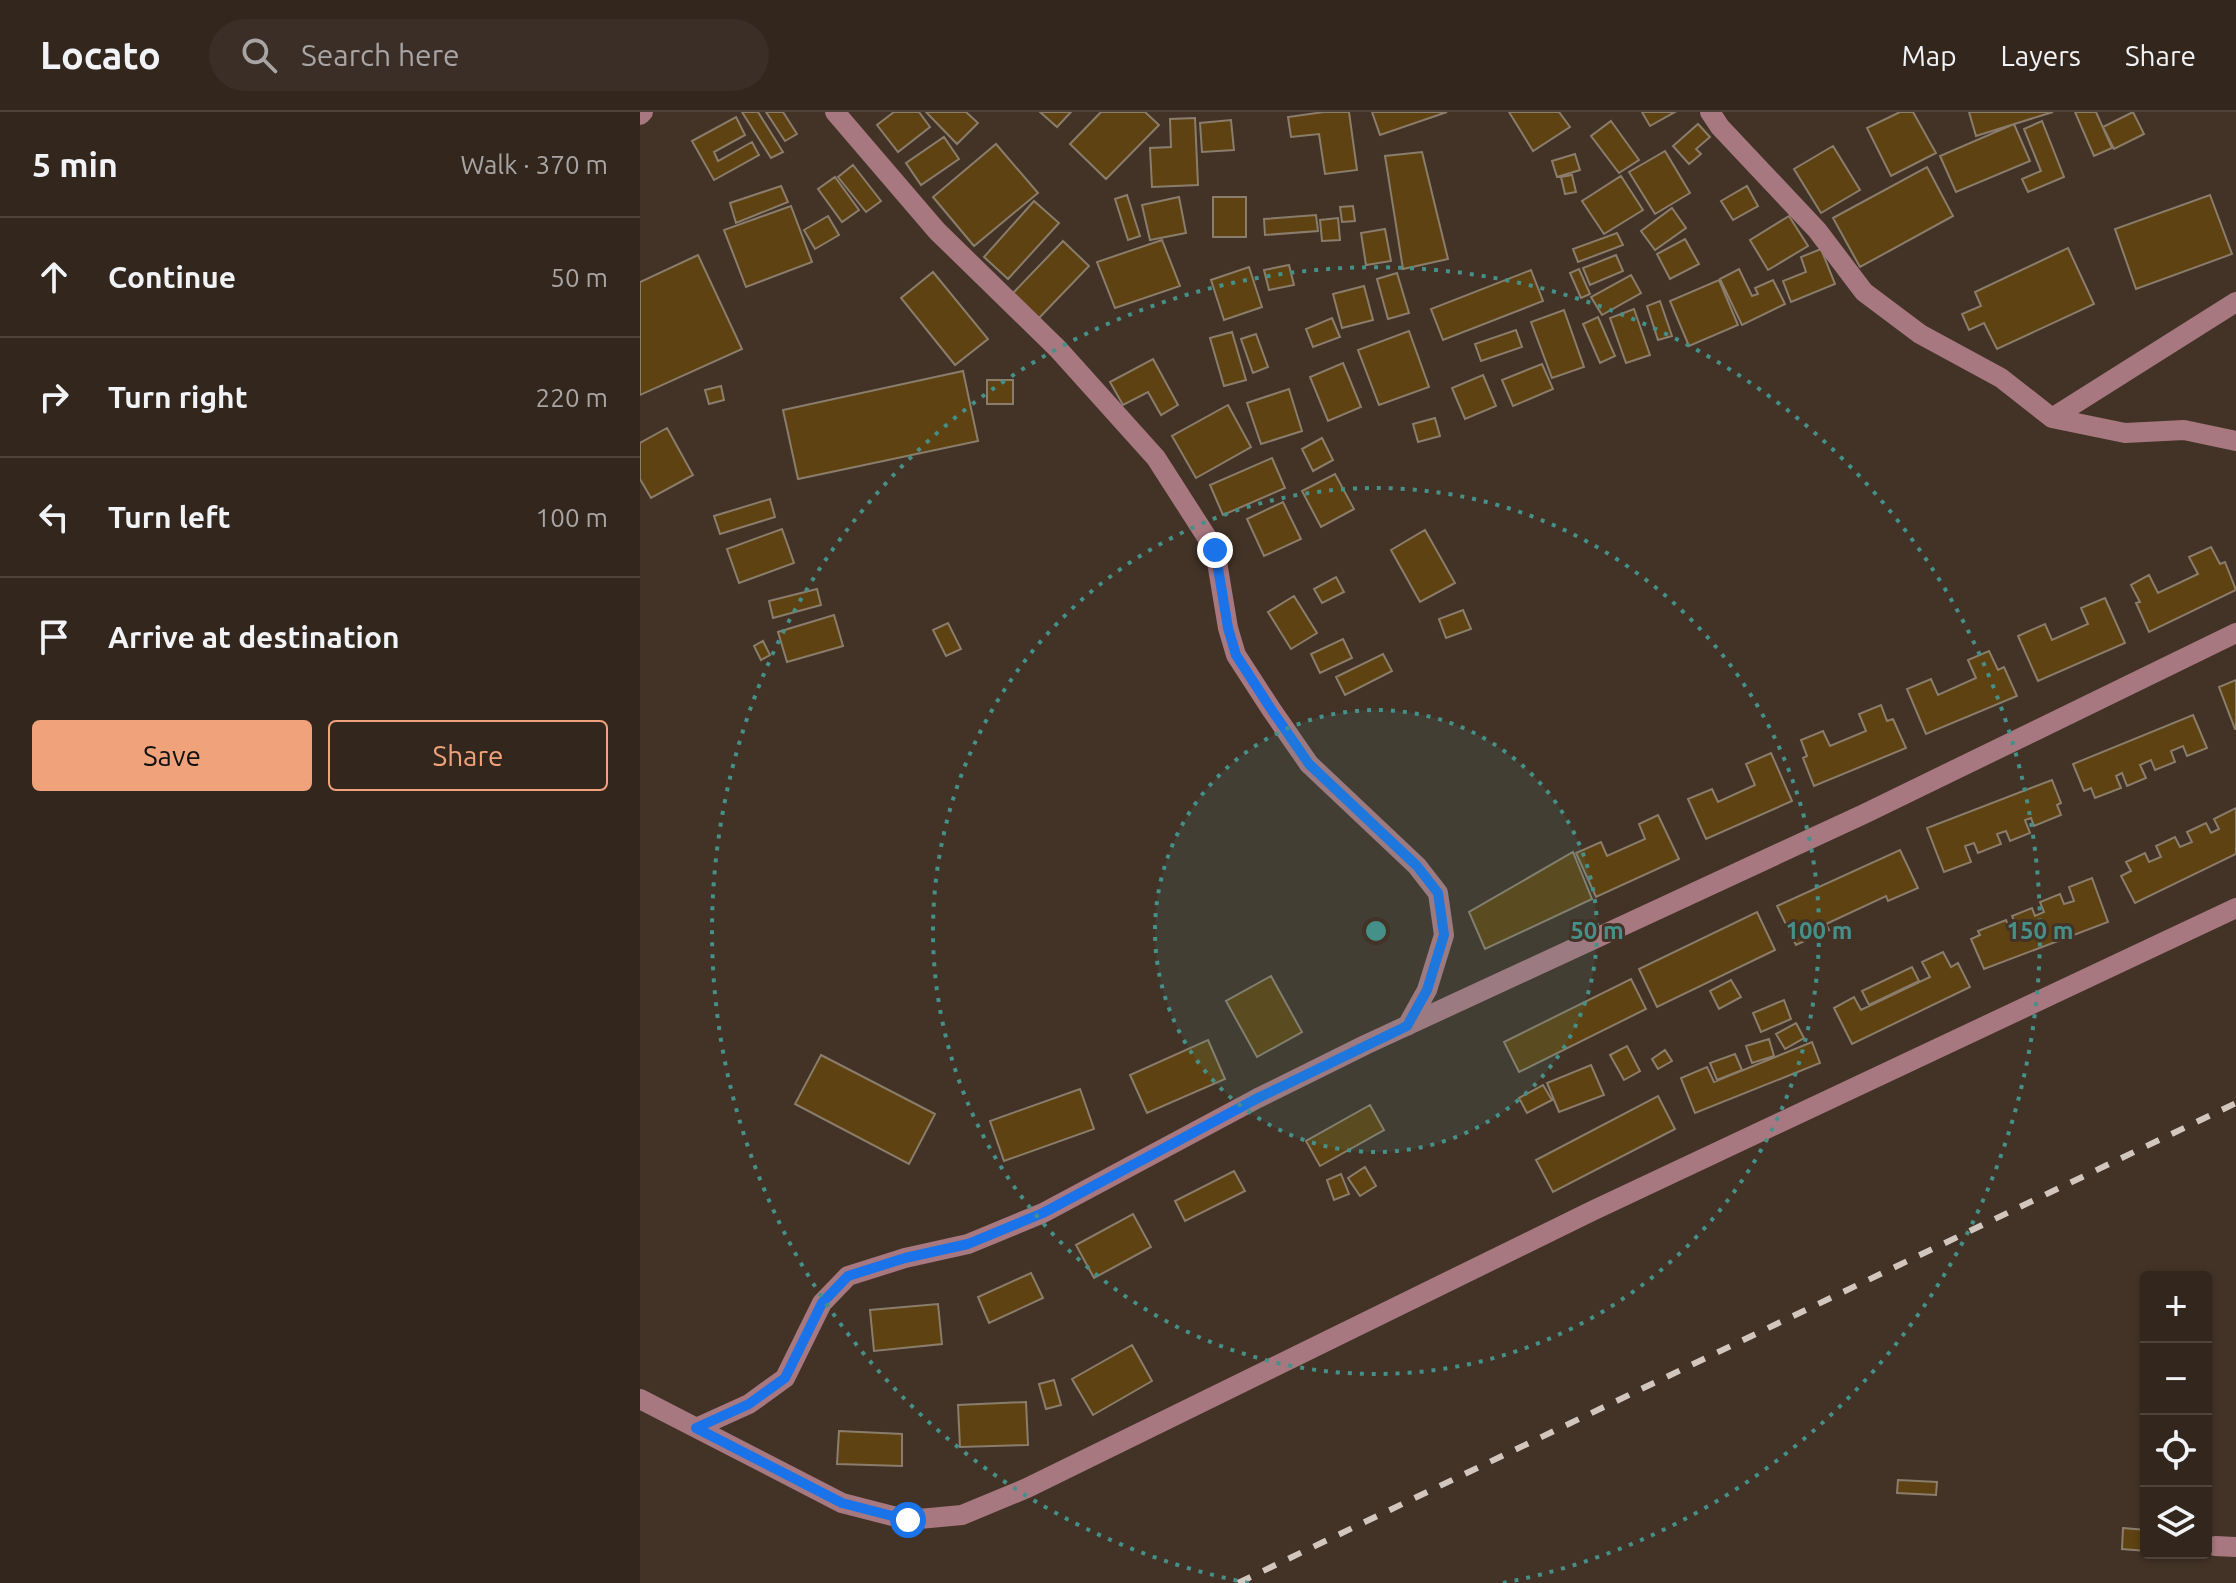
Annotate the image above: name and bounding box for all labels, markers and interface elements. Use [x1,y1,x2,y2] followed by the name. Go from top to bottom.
[209,19,769,91] search box
[237,33,281,77] icon: search
[40,34,161,76] text: Locato
[301,38,460,72] text: Search here
[1901,40,1957,71] text: Map
[2001,40,2081,71] text: Layers
[2125,40,2196,71] text: Share
[32,145,118,183] text: 5 min
[460,150,608,179] text: Walk · 370 m
[32,255,76,299] icon: ahead
[108,260,236,294] text: Continue
[550,263,608,292] text: 50 m
[32,375,76,419] icon: right
[108,380,248,414] text: Turn right
[536,383,608,412] text: 220 m
[32,495,76,539] icon: left
[108,500,230,534] text: Turn left
[536,503,608,532] text: 100 m
[1197,532,1233,568] route end
[32,615,76,659] icon: arrive
[108,620,400,654] text: Arrive at destination
[32,720,312,791] button: Save
[328,720,608,791] button: Share
[1362,917,1390,945] centre of rings
[1570,917,1624,944] text: 50 m
[1786,917,1852,944] text: 100 m
[2007,917,2073,944] text: 150 m
[2140,1271,2212,1559] map controls
[2140,1271,2212,1343] button: +
[2140,1343,2212,1415] button: −
[2140,1415,2212,1487] button: locate
[2140,1487,2212,1559] button: layers
[890,1502,926,1538] route start

